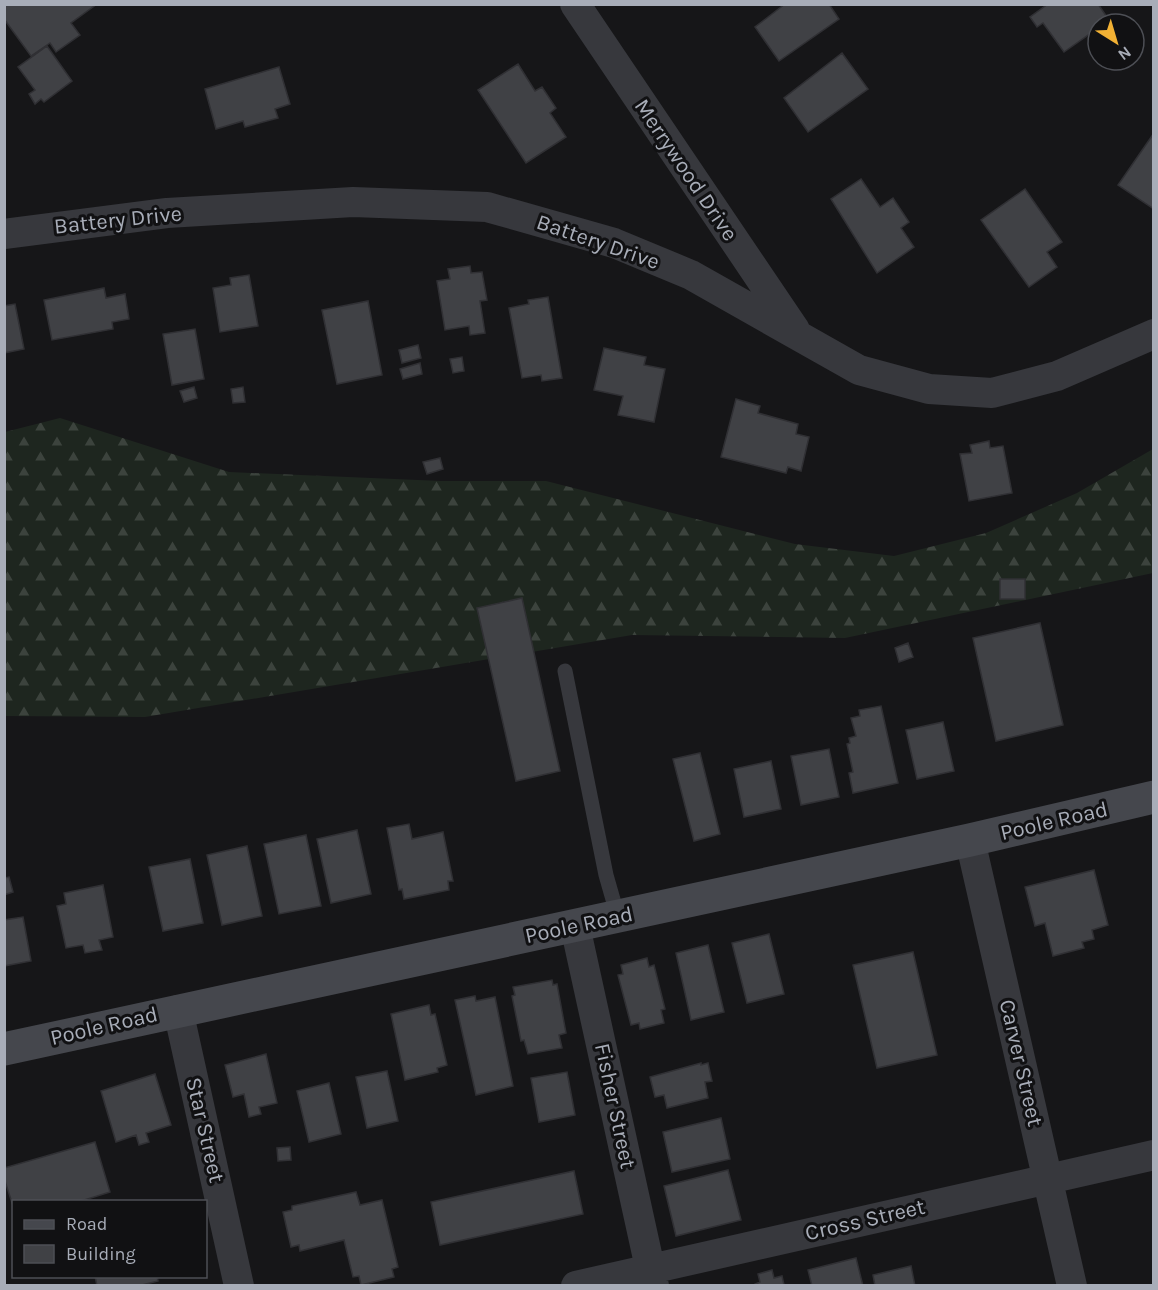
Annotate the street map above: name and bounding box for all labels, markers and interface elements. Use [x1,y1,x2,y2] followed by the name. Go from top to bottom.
[1086,12,1146,72] north arrow
[1114,43,1135,65] text: N
[629,94,743,246] street label: Merrywood Drive
[53,200,183,240] street label: Battery Drive
[533,209,663,275] street label: Battery Drive
[998,796,1110,846] street label: Poole Road
[523,901,635,949] street label: Poole Road
[994,997,1048,1129] street label: Carver Street
[48,1001,160,1051] street label: Poole Road
[589,1041,641,1171] street label: Fisher Street
[180,1075,230,1185] street label: Star Street
[803,1194,927,1246] street label: Cross Street
[12,1200,207,1278] legend
[66,1213,107,1235] text: Road
[66,1243,136,1265] text: Building

